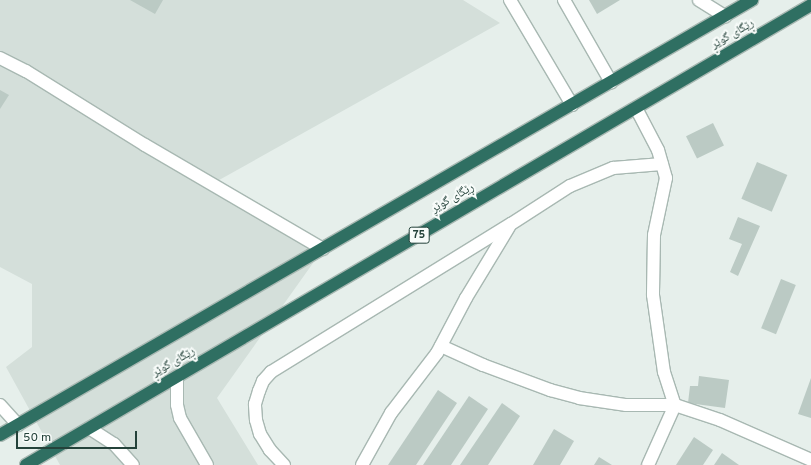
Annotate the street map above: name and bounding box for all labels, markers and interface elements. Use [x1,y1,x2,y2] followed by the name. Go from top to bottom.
[709,17,757,53] street label: ڕێگای گوێڕ
[429,181,477,217] street label: ڕێگای گوێڕ
[408,226,430,244] road number: 75
[150,345,198,381] street label: ڕێگای گوێڕ
[18,423,139,449] scale bar
[23,430,51,446] text: 50 m

